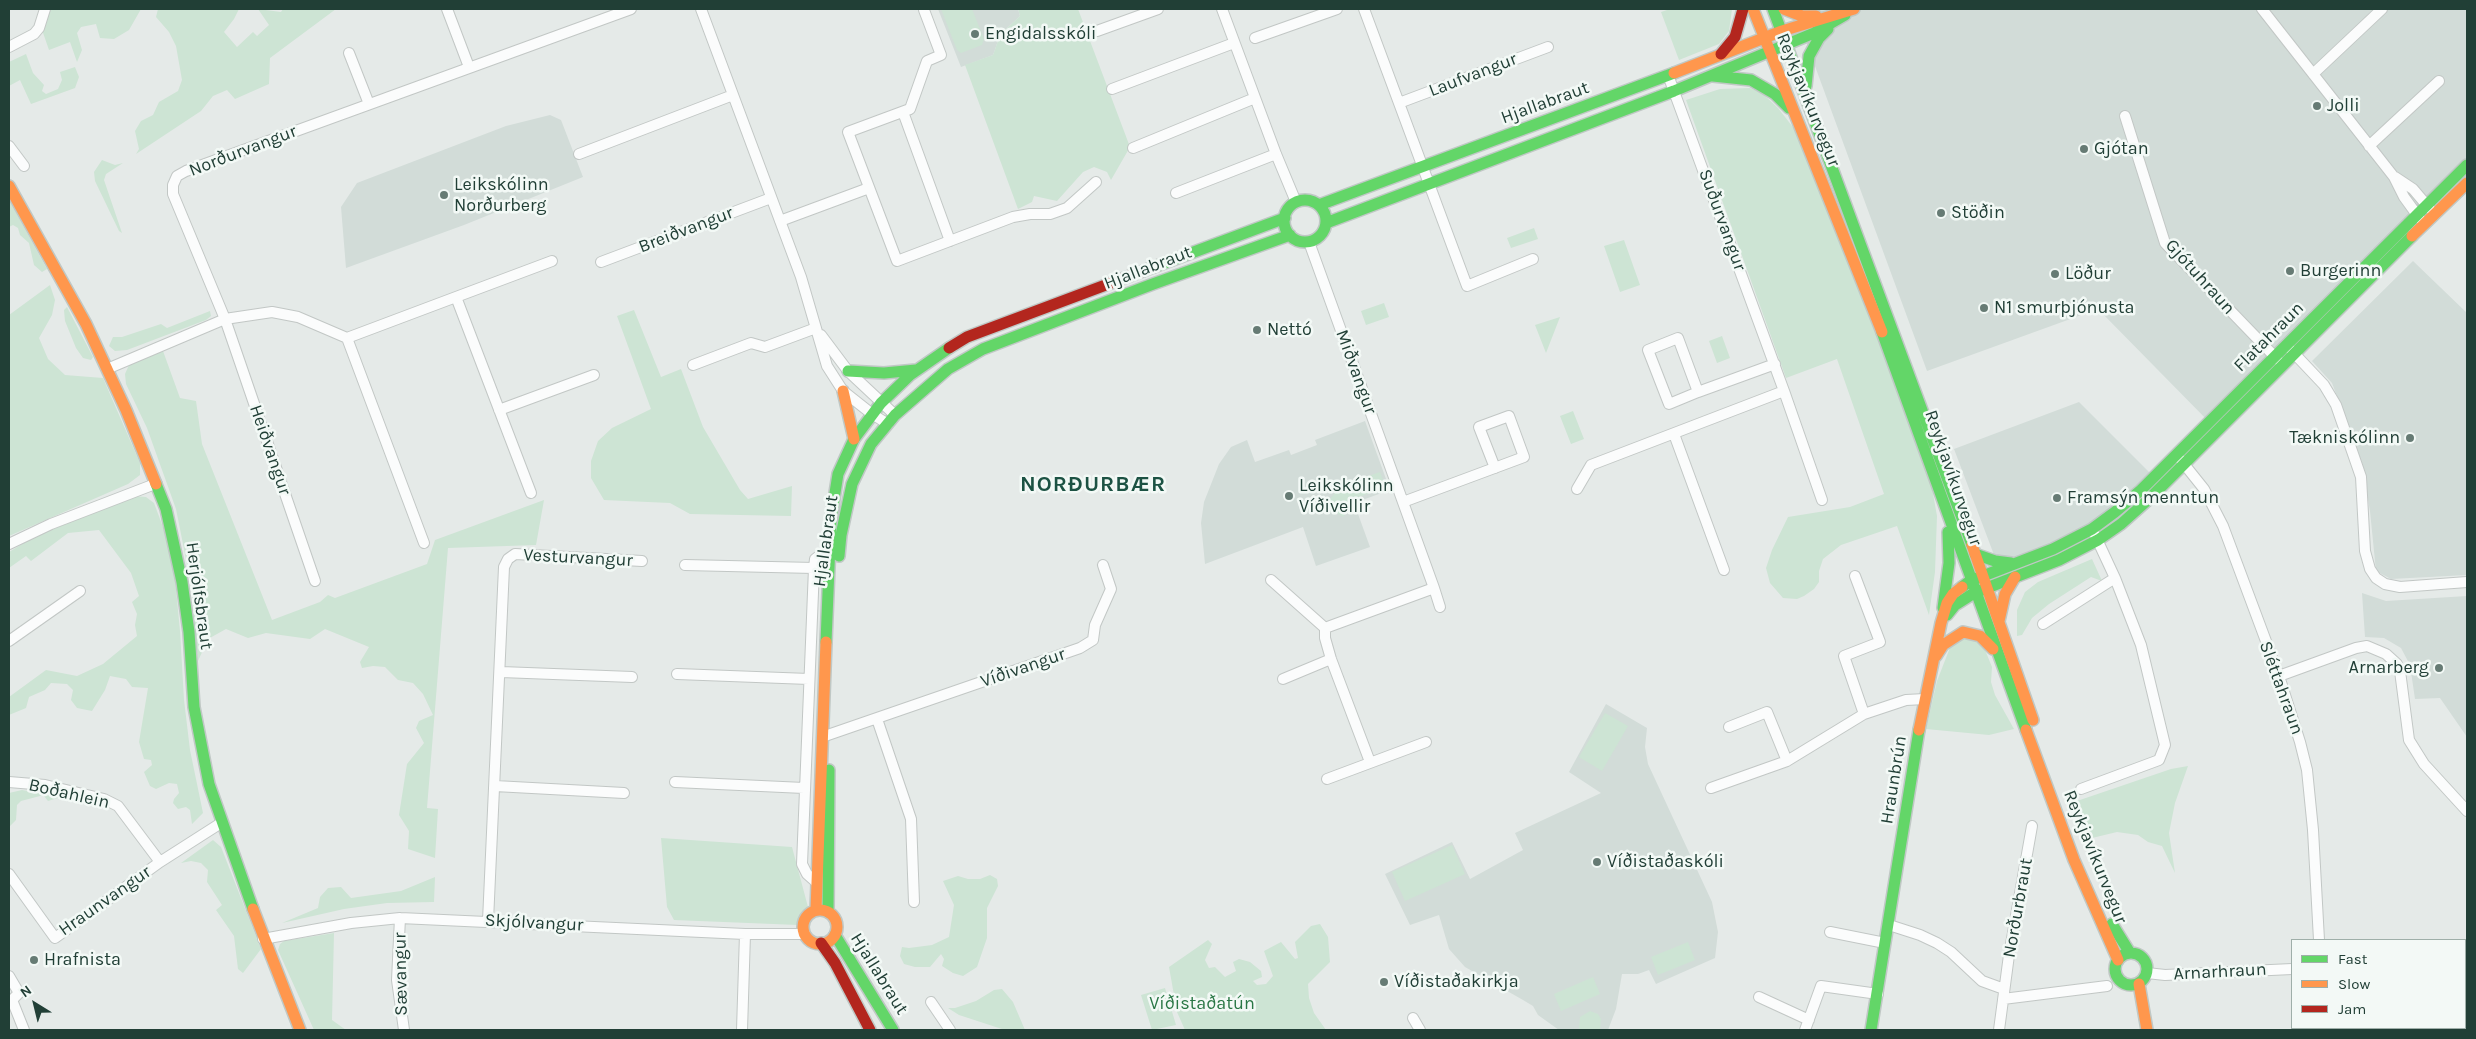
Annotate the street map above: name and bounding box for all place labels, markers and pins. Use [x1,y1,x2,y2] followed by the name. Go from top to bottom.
[985,23,1096,45] place label: Engidalsskóli
[969,28,981,40] marker: Engidalsskóli
[2327,95,2360,117] place label: Jolli
[2311,100,2323,112] marker: Jolli
[2094,138,2149,160] place label: Gjótan
[2078,143,2090,155] marker: Gjótan
[454,174,549,216] place label: Leikskólinn Norðurberg
[438,189,450,201] marker: Leikskólinn Norðurberg
[1951,202,2005,224] place label: Stöðin
[1935,207,1947,219] marker: Stöðin
[2300,260,2381,282] place label: Burgerinn
[2065,263,2111,285] place label: Löður
[2284,265,2296,277] marker: Burgerinn
[2049,268,2061,280] marker: Löður
[1994,297,2134,319] place label: N1 smurþjónusta
[1978,302,1990,314] marker: N1 smurþjónusta
[1267,319,1312,341] place label: Nettó
[1251,324,1263,336] marker: Nettó
[2289,427,2400,449] place label: Tækniskólinn
[2404,432,2416,444] marker: Tækniskólinn
[1299,475,1394,518] place label: Leikskólinn Víðivellir
[2067,487,2219,509] place label: Framsýn menntun
[1283,490,1295,502] marker: Leikskólinn Víðivellir
[2051,492,2063,504] marker: Framsýn menntun
[2349,657,2429,679] place label: Arnarberg
[2433,662,2445,674] marker: Arnarberg
[1607,851,1724,873] place label: Víðistaðaskóli
[1591,856,1603,868] marker: Víðistaðaskóli
[44,949,121,971] place label: Hrafnista
[28,954,40,966] marker: Hrafnista
[1394,971,1519,993] place label: Víðistaðakirkja
[1378,976,1390,988] marker: Víðistaðakirkja

